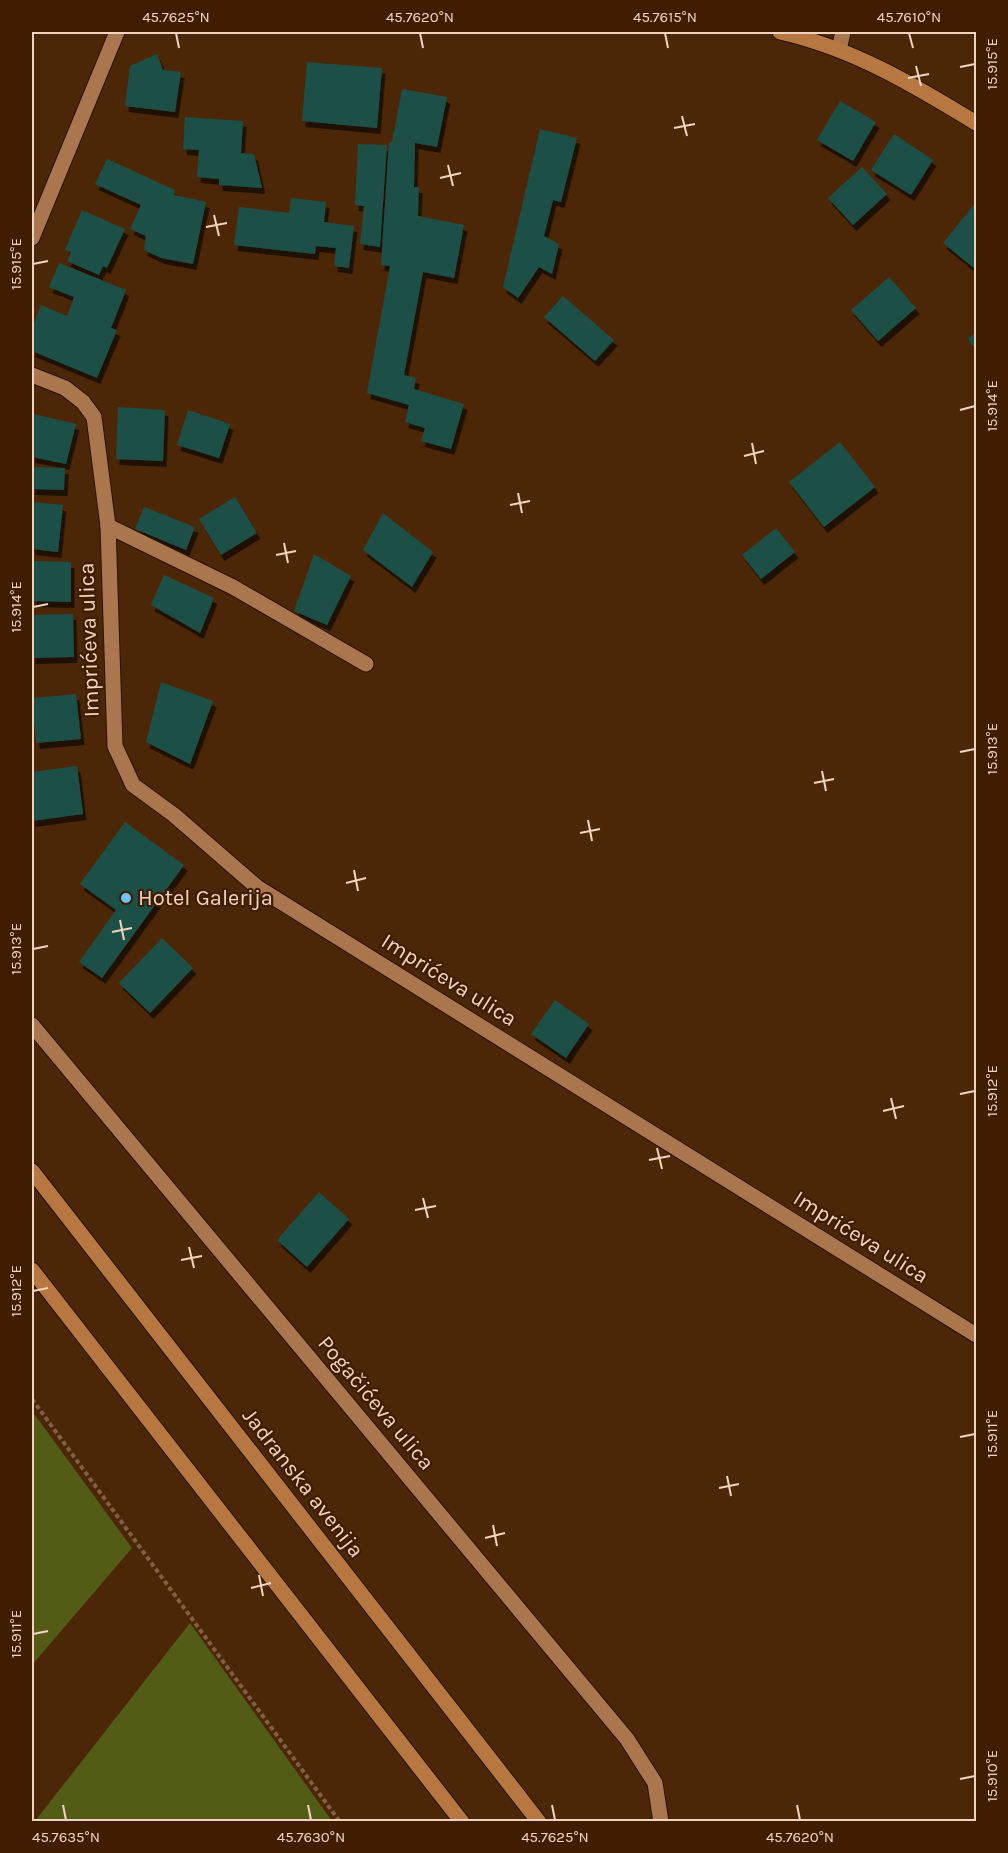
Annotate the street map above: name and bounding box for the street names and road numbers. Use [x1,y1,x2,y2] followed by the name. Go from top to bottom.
[73,562,105,718] street label: Imprićeva ulica
[377,928,521,1032] street label: Imprićeva ulica
[789,1185,933,1289] street label: Imprićeva ulica
[312,1331,440,1475] street label: Pogačićeva ulica
[237,1403,369,1563] street label: Jadranska avenija

